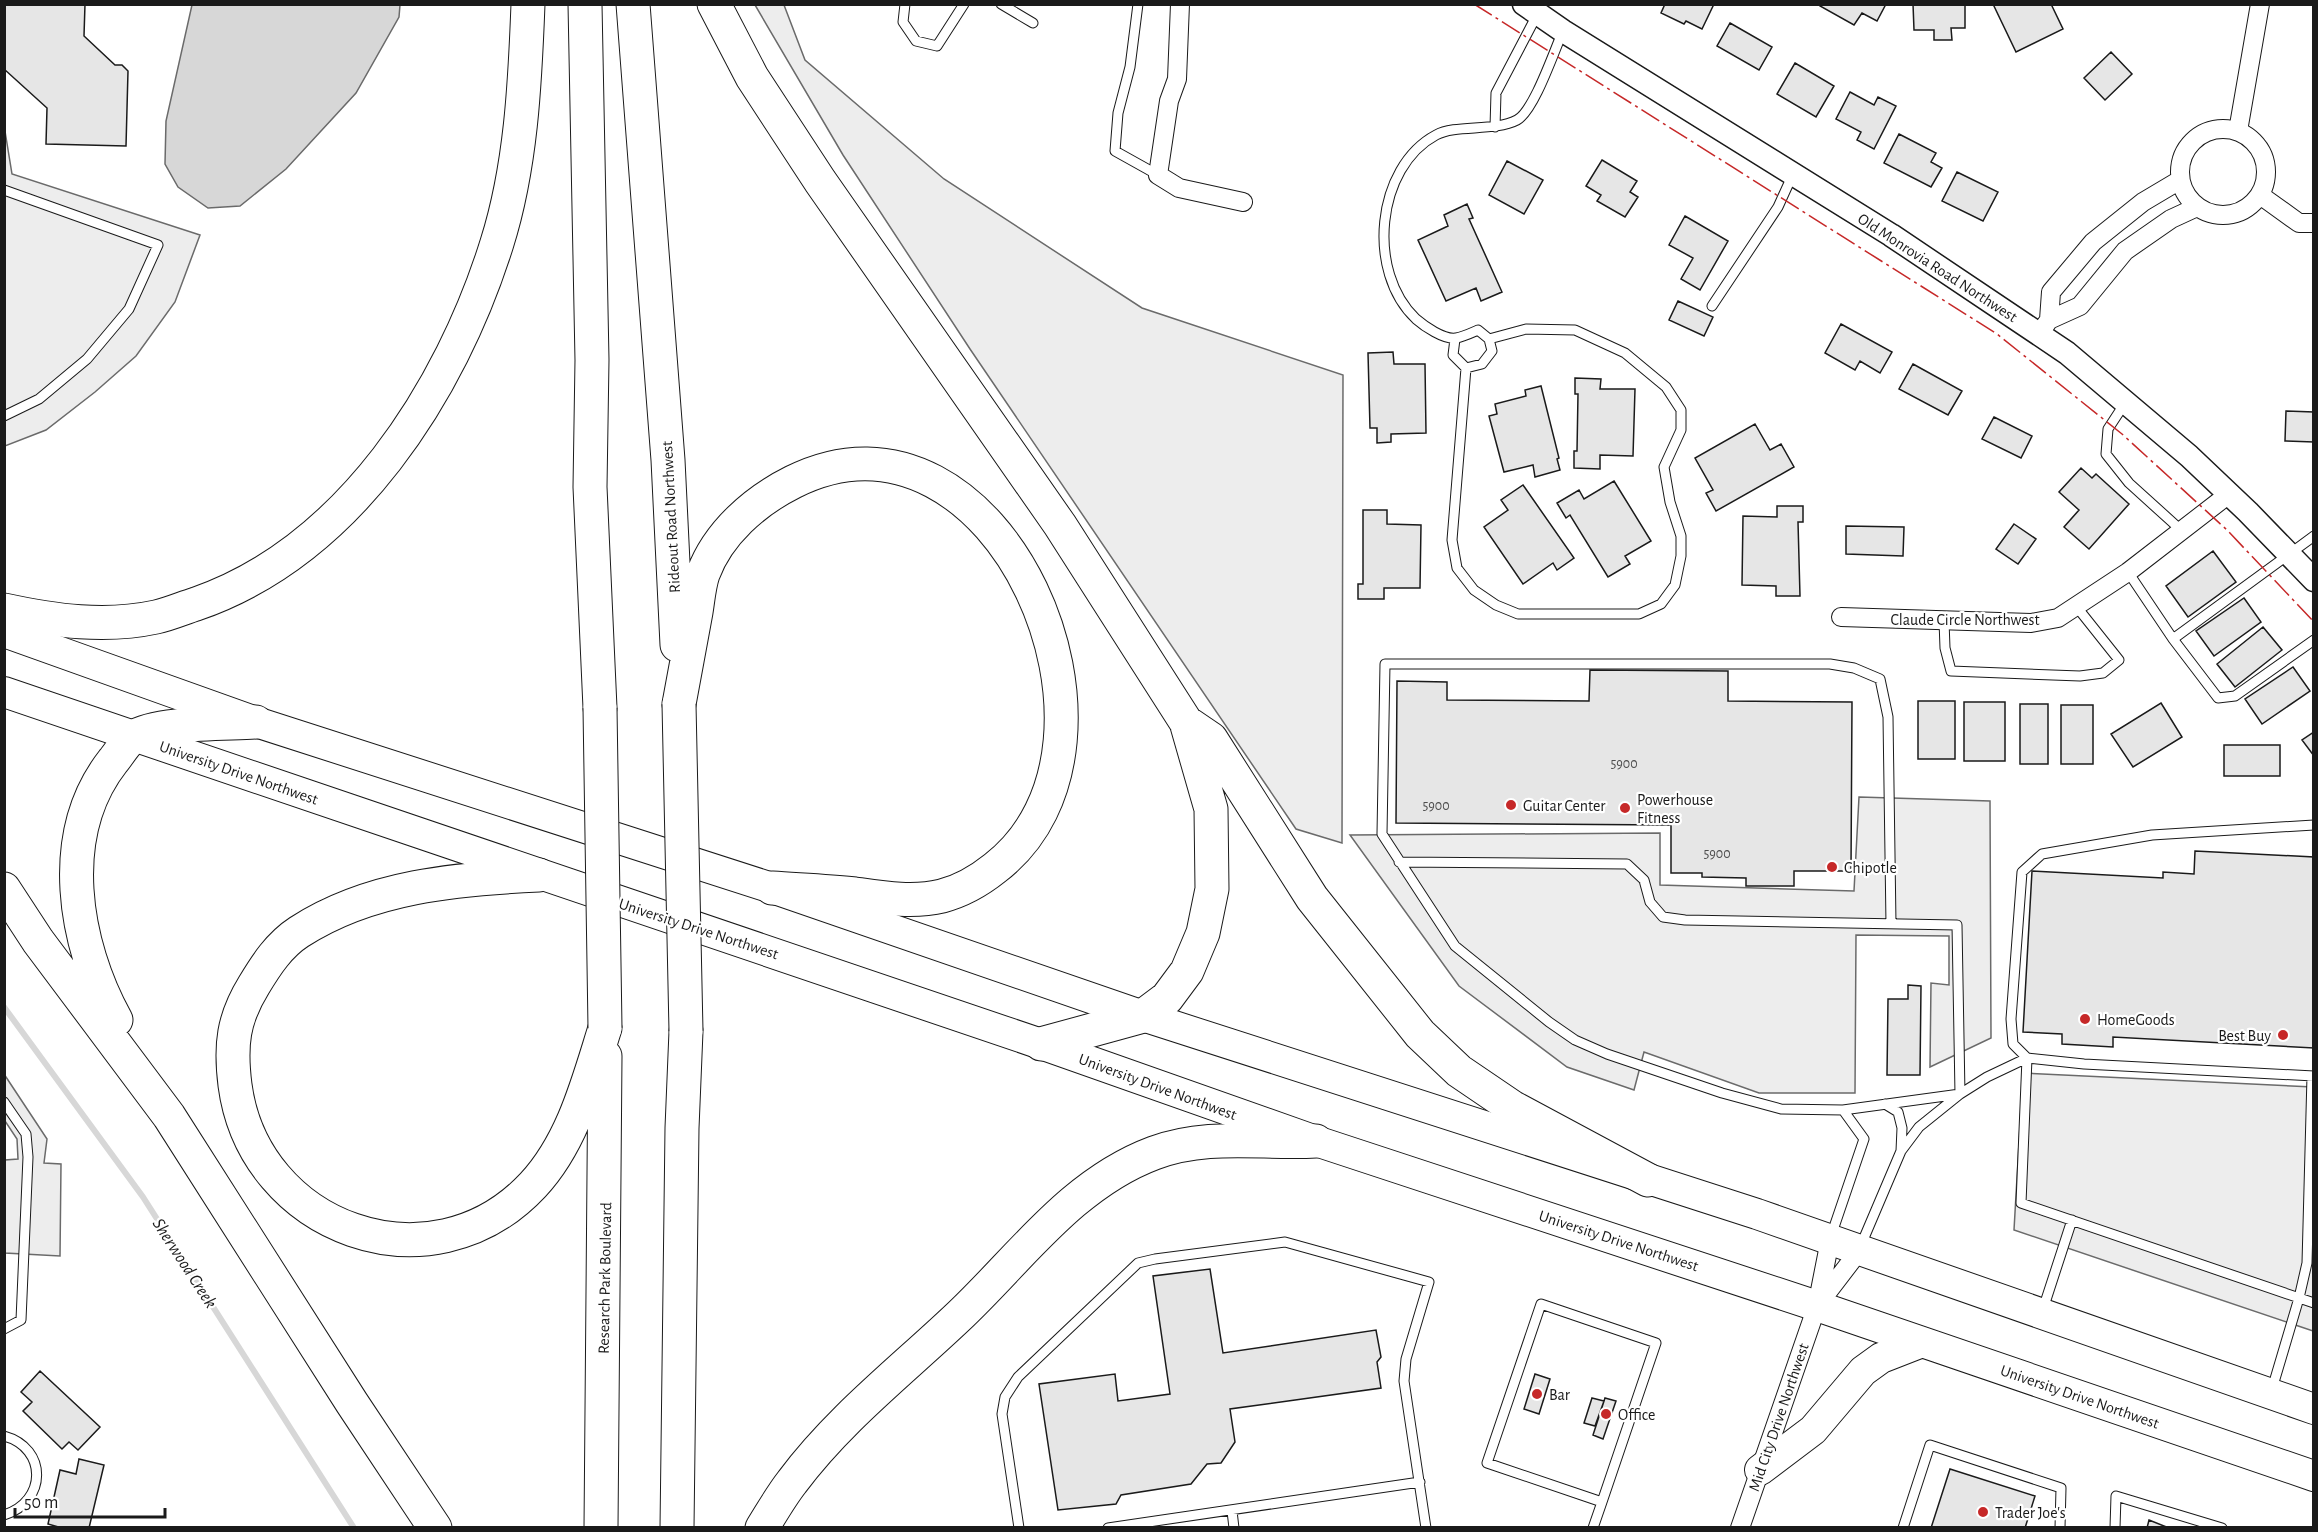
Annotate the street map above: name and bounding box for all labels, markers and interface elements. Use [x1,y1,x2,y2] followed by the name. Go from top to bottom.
[1855,210,2020,325] street label: Old Monrovia Road Northwest
[659,441,683,593] street label: Rideout Road Northwest
[1890,612,2040,628] street label: Claude Circle Northwest
[157,738,320,809] street label: University Drive Northwest
[1610,757,1638,771] house number: 5900
[1637,792,1713,826] place label: Powerhouse Fitness
[1504,798,1518,812] marker: Guitar Center
[1523,798,1606,814] place label: Guitar Center
[1422,799,1450,813] house number: 5900
[1618,801,1632,815] marker: Powerhouse Fitness
[1703,847,1731,861] house number: 5900
[1825,860,1839,874] marker: Chipotle
[1844,860,1897,876] place label: Chipotle
[617,896,780,963] street label: University Drive Northwest
[2078,1012,2092,1026] marker: HomeGoods
[2097,1012,2175,1028] place label: HomeGoods
[2218,1028,2271,1045] place label: Best Buy
[2276,1028,2290,1042] marker: Best Buy
[1076,1051,1239,1124] street label: University Drive Northwest
[596,1202,614,1354] street label: Research Park Boulevard
[1537,1208,1700,1275] street label: University Drive Northwest
[149,1215,220,1312] water label: Sherwood Creek
[1746,1341,1813,1494] street label: Mid City Drive Northwest
[1998,1362,2161,1433] street label: University Drive Northwest
[1530,1387,1544,1401] marker: Bar
[1549,1387,1571,1403] place label: Bar
[1599,1407,1613,1421] marker: Office
[1618,1407,1655,1423] place label: Office
[15,1481,165,1519] scale bar
[24,1494,58,1512] text: 50 m
[1976,1505,1990,1519] marker: Trader Joe's
[1995,1505,2066,1521] place label: Trader Joe's

